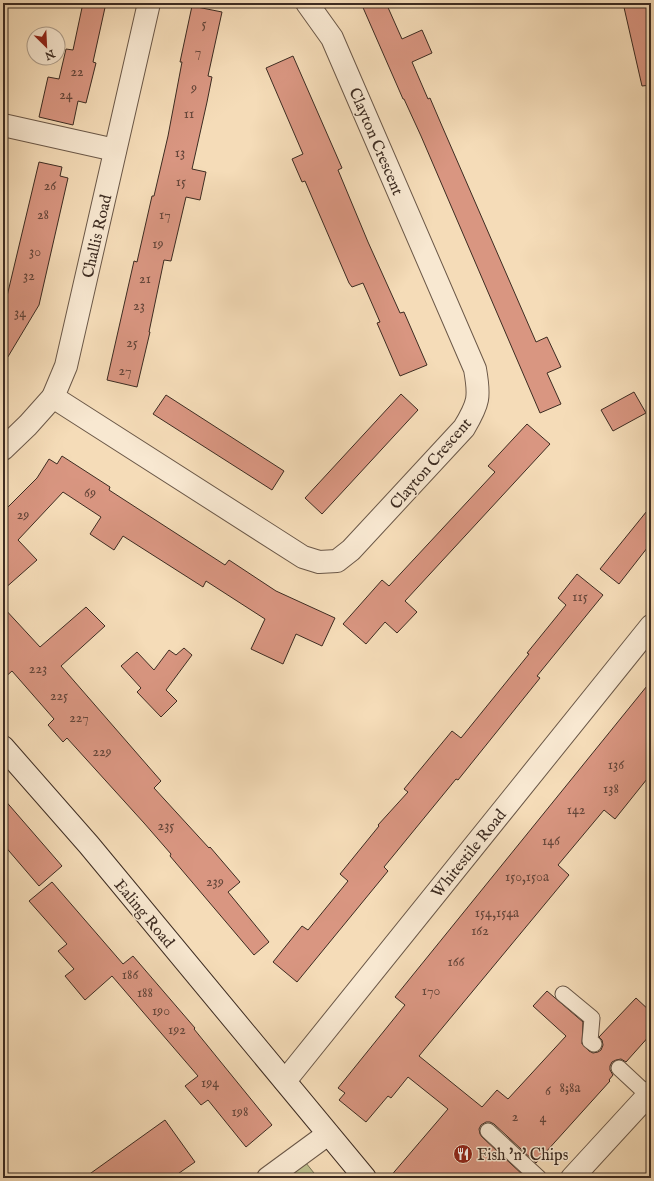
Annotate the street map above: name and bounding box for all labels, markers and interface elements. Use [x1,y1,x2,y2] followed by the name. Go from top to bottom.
[201,15,207,33] house number: 5
[26,26,66,66] north arrow
[195,43,201,61] house number: 7
[42,45,58,63] text: N
[70,63,84,81] house number: 22
[190,79,197,97] house number: 9
[344,85,407,199] street label: Clayton Crescent
[59,86,73,104] house number: 24
[184,105,194,123] house number: 11
[175,144,185,162] house number: 13
[176,173,186,191] house number: 15
[44,177,57,195] house number: 26
[79,192,117,280] street label: Challis Road
[37,206,49,224] house number: 28
[159,206,171,224] house number: 17
[152,235,164,253] house number: 19
[29,243,41,261] house number: 30
[23,267,35,285] house number: 32
[139,270,151,288] house number: 21
[133,297,145,315] house number: 23
[14,304,26,322] house number: 34
[126,334,138,352] house number: 25
[119,362,131,380] house number: 27
[386,414,477,514] street label: Clayton Crescent
[84,484,96,502] house number: 69
[17,506,29,524] house number: 29
[572,588,588,606] house number: 115
[29,660,47,678] house number: 223
[50,687,68,705] house number: 225
[69,709,89,727] house number: 227
[92,743,112,761] house number: 229
[608,756,625,774] house number: 136
[603,780,619,798] house number: 138
[567,801,586,819] house number: 142
[428,806,512,903] street label: Whitestile Road
[158,817,174,835] house number: 235
[542,832,561,850] house number: 146
[505,868,550,886] house number: 150,150a
[206,873,224,891] house number: 239
[109,876,178,953] street label: Ealing Road
[475,904,520,922] house number: 154,154a
[471,922,489,940] house number: 162
[447,953,466,971] house number: 166
[122,966,139,984] house number: 186
[422,982,440,1000] house number: 170
[137,984,153,1002] house number: 188
[152,1002,170,1020] house number: 190
[168,1021,186,1039] house number: 192
[201,1074,219,1092] house number: 194
[560,1079,581,1097] house number: 8;8a
[545,1082,552,1100] house number: 6
[232,1103,248,1121] house number: 198
[512,1108,519,1126] house number: 2
[540,1109,547,1127] house number: 4
[452,1143,474,1165] restaurant icon: Fish 'n' Chips
[477,1146,569,1166] place label: Fish 'n' Chips

